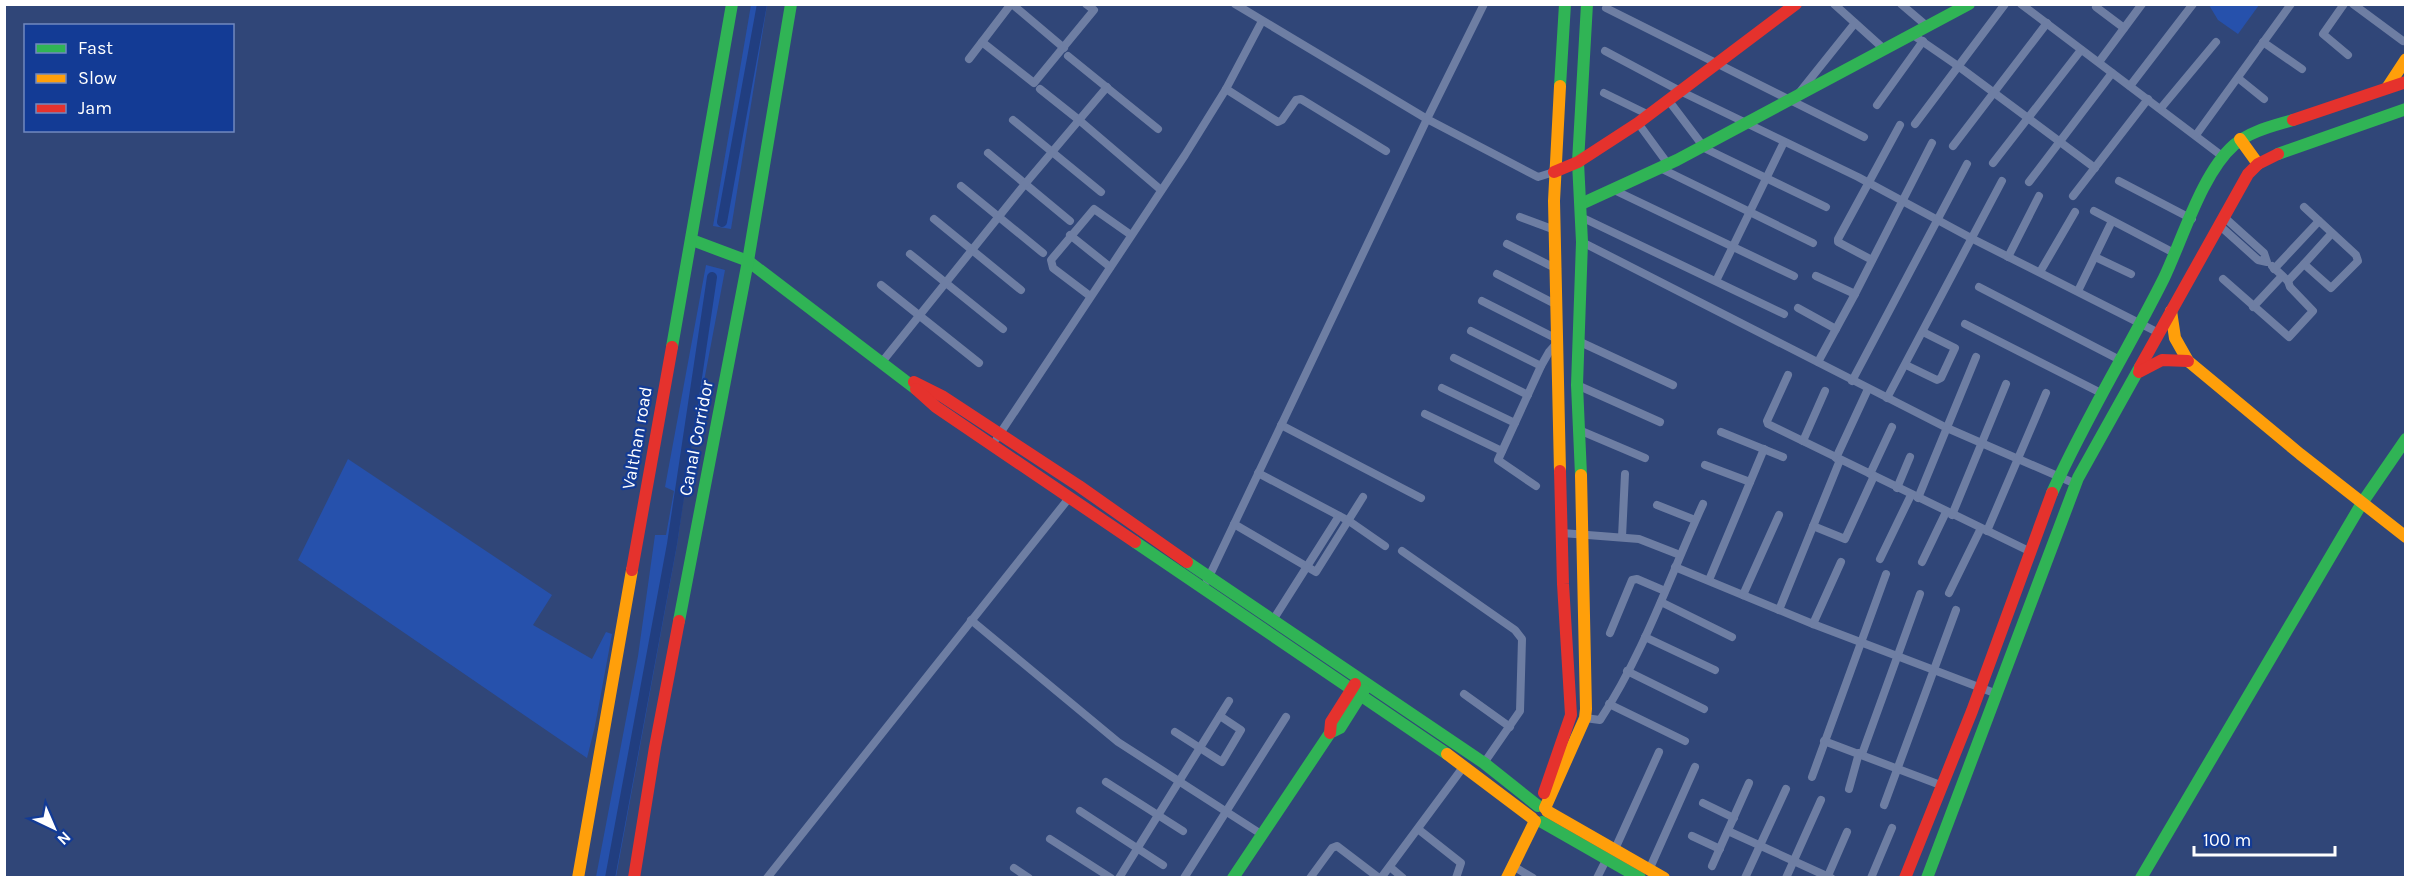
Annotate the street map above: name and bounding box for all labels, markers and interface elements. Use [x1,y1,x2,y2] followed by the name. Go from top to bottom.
[24,24,234,132] legend
[78,37,113,59] text: Fast
[78,67,117,89] text: Slow
[78,97,112,119] text: Jam
[674,378,718,498] street label: Canal Corridor
[617,385,657,491] street label: Valthan road
[24,798,84,858] north arrow
[2194,819,2335,857] scale bar
[53,828,75,849] text: N
[2203,829,2251,851] text: 100 m

